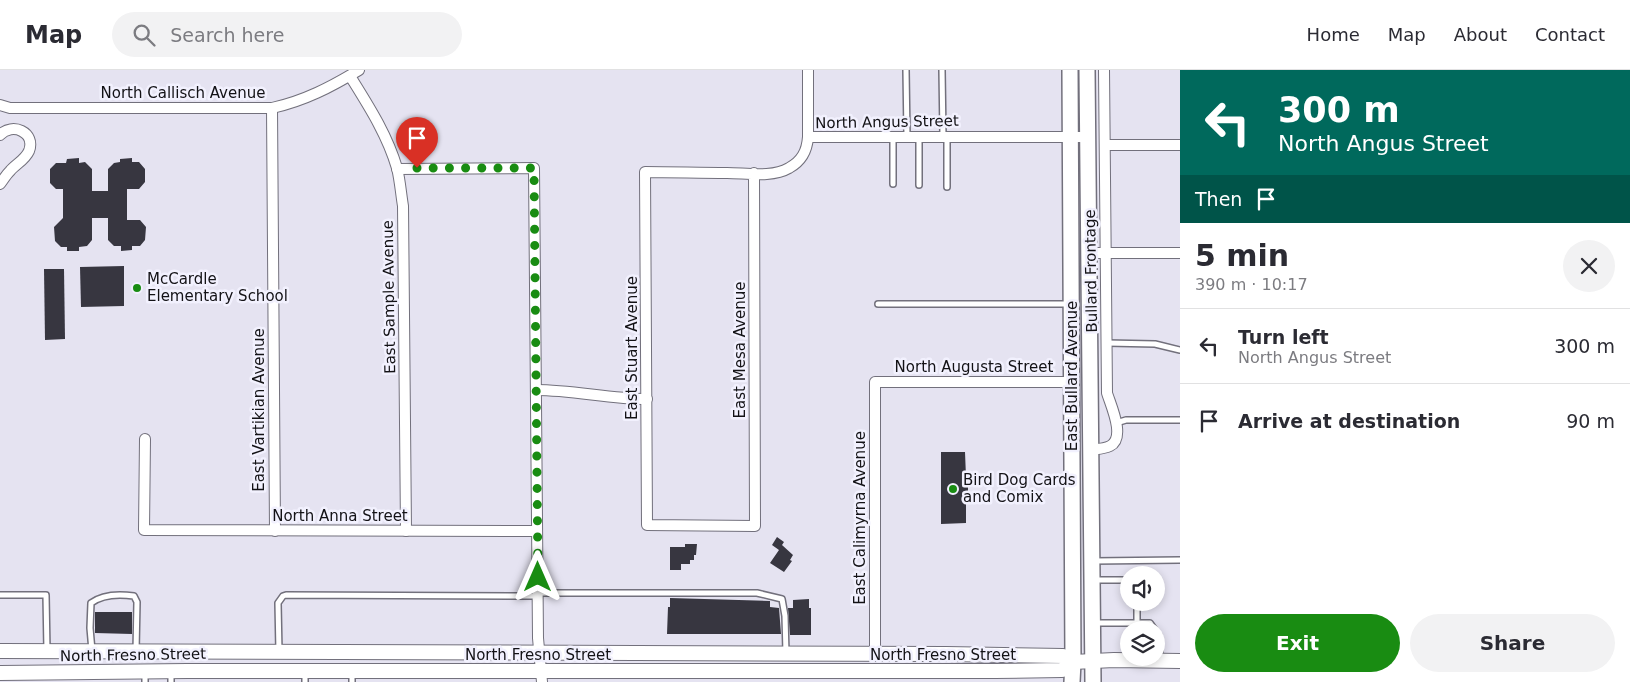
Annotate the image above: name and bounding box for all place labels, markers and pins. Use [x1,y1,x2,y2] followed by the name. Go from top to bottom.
[396,117,438,168] pin
[147,270,288,305] place label: McCardle Elementary School
[131,282,143,294] marker: McCardle Elementary School
[963,471,1076,506] place label: Bird Dog Cards and Comix
[947,483,959,495] marker: Bird Dog Cards and Comix

